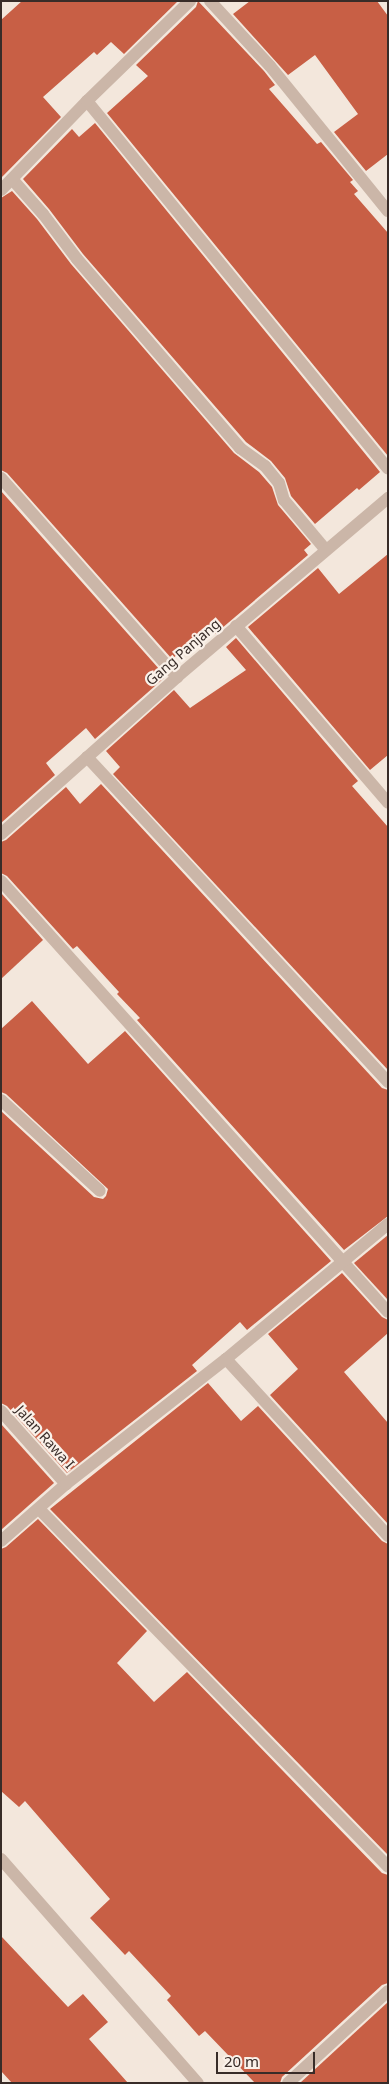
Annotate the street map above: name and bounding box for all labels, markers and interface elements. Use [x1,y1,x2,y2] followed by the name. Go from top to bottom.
[143,615,223,689] street label: Gang Panjang
[12,1402,78,1472] street label: Jalan Rawa I
[219,2042,318,2074] scale bar
[224,2051,259,2071] text: 20 m

